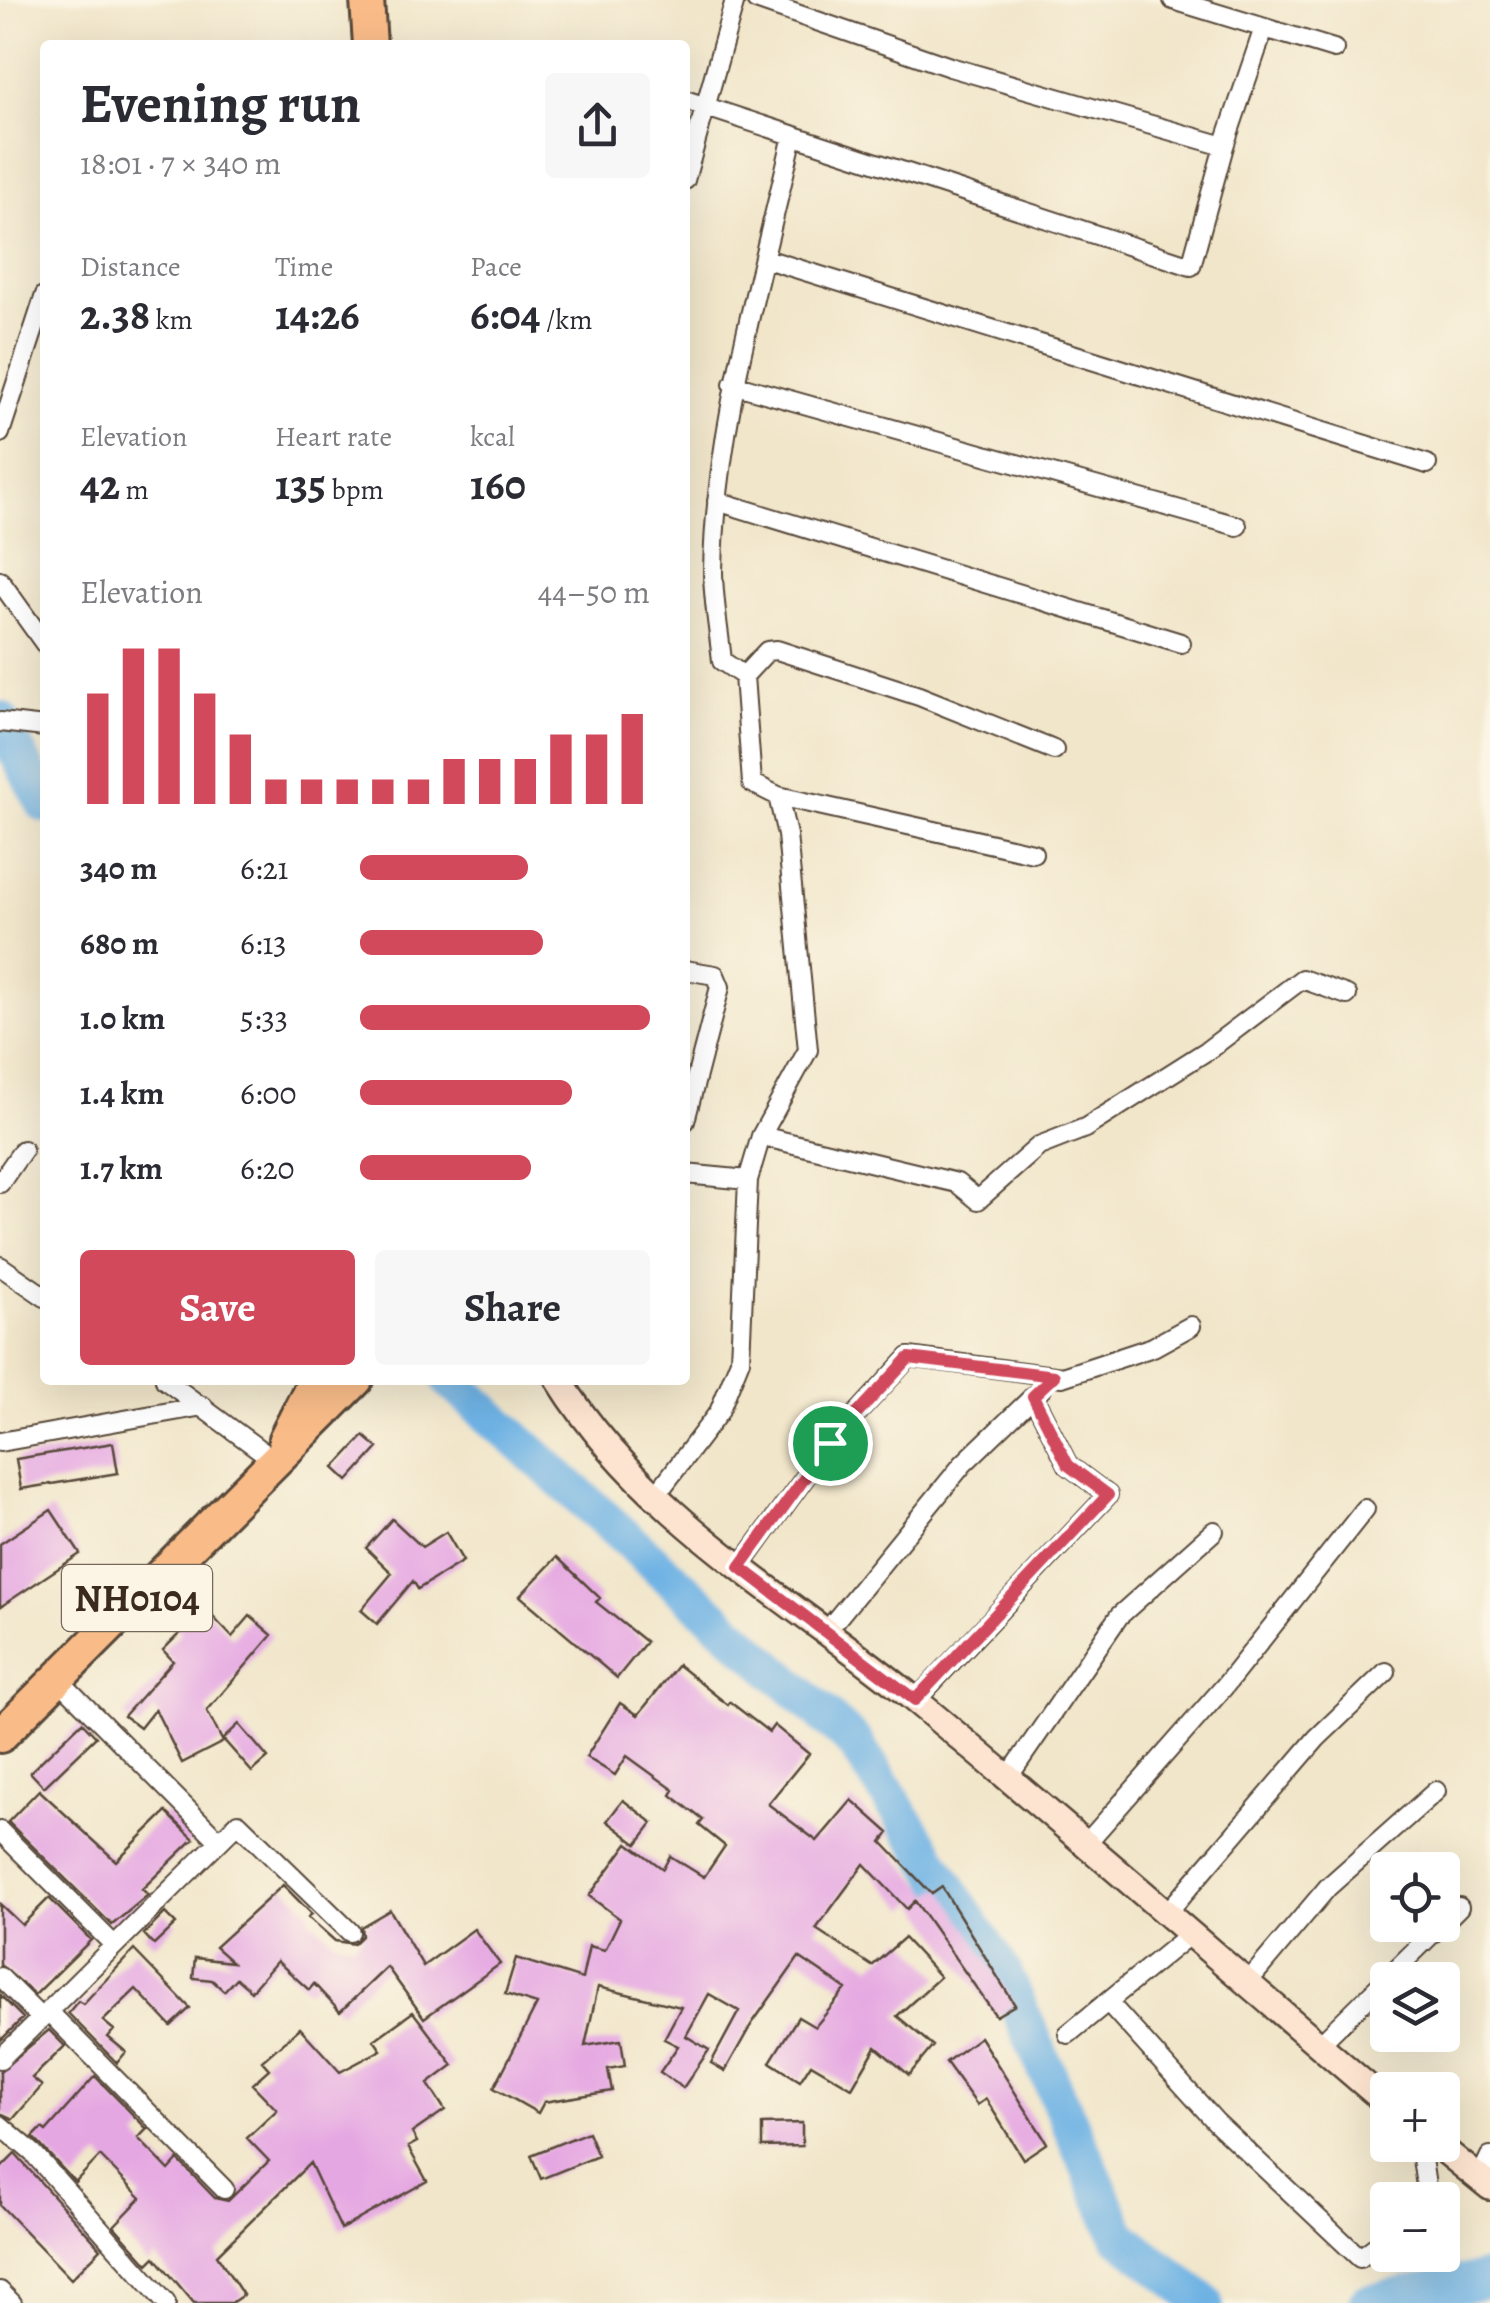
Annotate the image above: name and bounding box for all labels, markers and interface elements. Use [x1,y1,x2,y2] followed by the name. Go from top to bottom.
[80,66,361,141] text: Evening run
[545,73,650,178] button: share
[80,141,281,185] text: 18:01 · 7 × 340 m
[80,248,180,286] text: Distance
[275,248,333,286] text: Time
[470,248,522,286] text: Pace
[80,286,150,343] text: 2.38
[275,286,360,343] text: 14:26
[470,286,540,343] text: 6:04
[150,301,193,339] text: km
[540,301,592,339] text: /km
[80,418,187,456] text: Elevation
[275,418,392,456] text: Heart rate
[470,418,515,456] text: kcal
[80,456,120,513] text: 42
[275,456,326,513] text: 135
[470,456,526,513] text: 160
[120,471,149,509] text: m
[326,471,384,509] text: bpm
[80,570,203,614] text: Elevation
[538,570,650,614] text: 44–50 m
[80,846,157,890] text: 340 m
[240,846,289,890] text: 6:21
[80,921,159,965] text: 680 m
[240,921,287,965] text: 6:13
[80,996,165,1040] text: 1.0 km
[240,996,288,1040] text: 5:33
[80,1071,164,1115] text: 1.4 km
[240,1071,297,1115] text: 6:00
[80,1146,163,1190] text: 1.7 km
[240,1146,295,1190] text: 6:20
[80,1250,355,1365] button: Save
[375,1250,650,1365] button: Share
[788,1401,873,1486] pin
[803,1416,858,1471] icon: arrive
[62,1565,212,1631] road number: NH0104
[1370,1852,1460,2272] map controls
[1370,1852,1460,1942] button: locate
[1370,1962,1460,2052] button: layers
[1370,2072,1460,2162] button: +
[1370,2182,1460,2272] button: −

